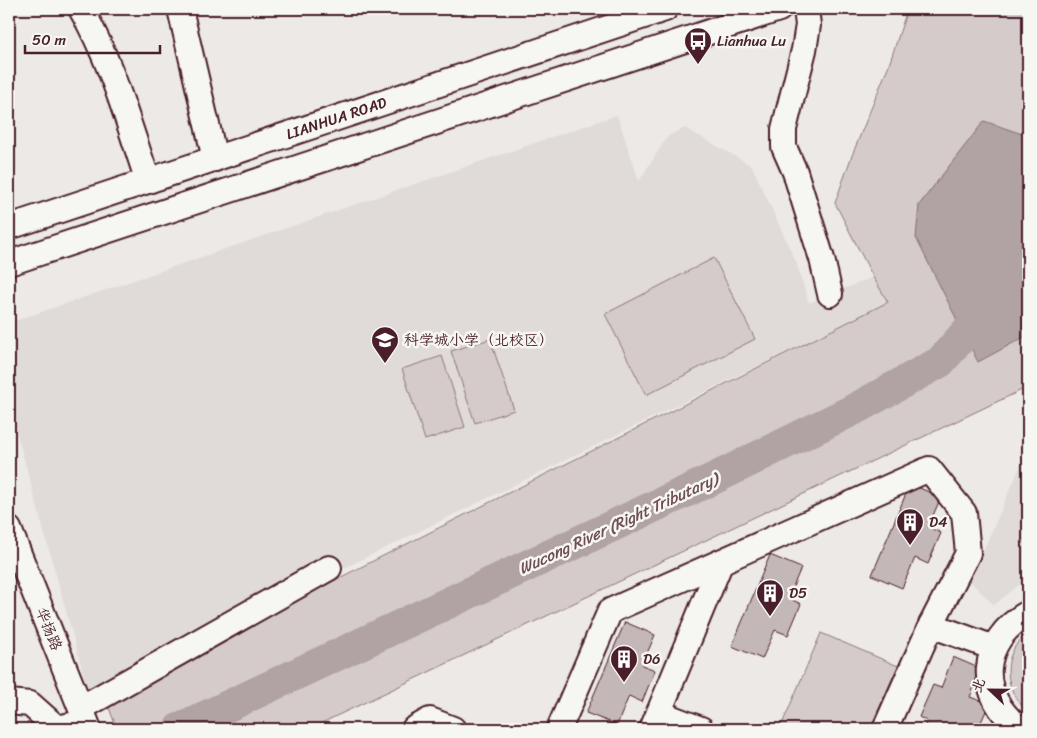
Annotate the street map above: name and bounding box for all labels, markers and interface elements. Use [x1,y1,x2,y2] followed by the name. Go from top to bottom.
[25,22,160,54] scale bar
[683,26,713,65] bus stop icon: Lianhua Lu
[32,27,67,53] text: 50 m
[717,28,786,54] place label: Lianhua Lu
[283,89,390,147] street label: LIANHUA ROAD
[370,325,400,364] school or university icon: 科学城小学（北校区）
[404,327,554,353] place label: 科学城小学（北校区）
[514,463,726,582] water label: Wucong River (Right Tributary)
[895,507,925,546] building icon: D4
[929,509,947,535] place label: D4
[755,578,785,617] building icon: D5
[789,580,807,606] place label: D5
[29,603,69,655] street label: 华扬路
[609,644,639,683] building icon: D6
[643,646,661,672] place label: D6
[964,666,1014,716] north arrow
[964,674,993,696] text: 北

